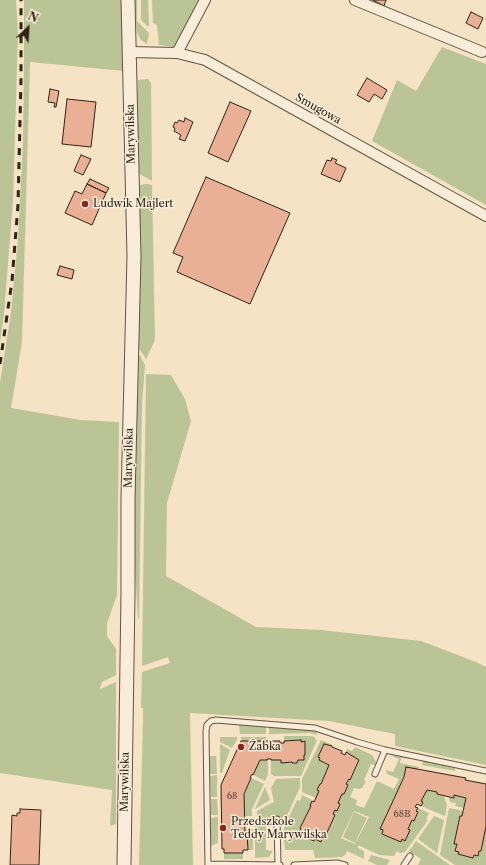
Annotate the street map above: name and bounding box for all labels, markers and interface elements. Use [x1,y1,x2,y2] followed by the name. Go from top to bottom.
[8,8,48,48] north arrow
[26,9,40,25] text: N
[293,91,343,127] street label: Smugowa
[124,104,138,164] street label: Marywilska
[93,197,173,211] place label: Ludwik Majlert
[80,199,90,209] marker: Ludwik Majlert
[122,428,136,488] street label: Marywilska
[249,740,281,754] place label: Żabka
[236,742,246,752] marker: Żabka
[118,752,132,812] street label: Marywilska
[227,791,237,801] house number: 68
[394,809,410,819] house number: 68B
[231,815,327,841] place label: Przedszkole Teddy Marywilska
[218,823,228,833] marker: Przedszkole Teddy Marywilska

